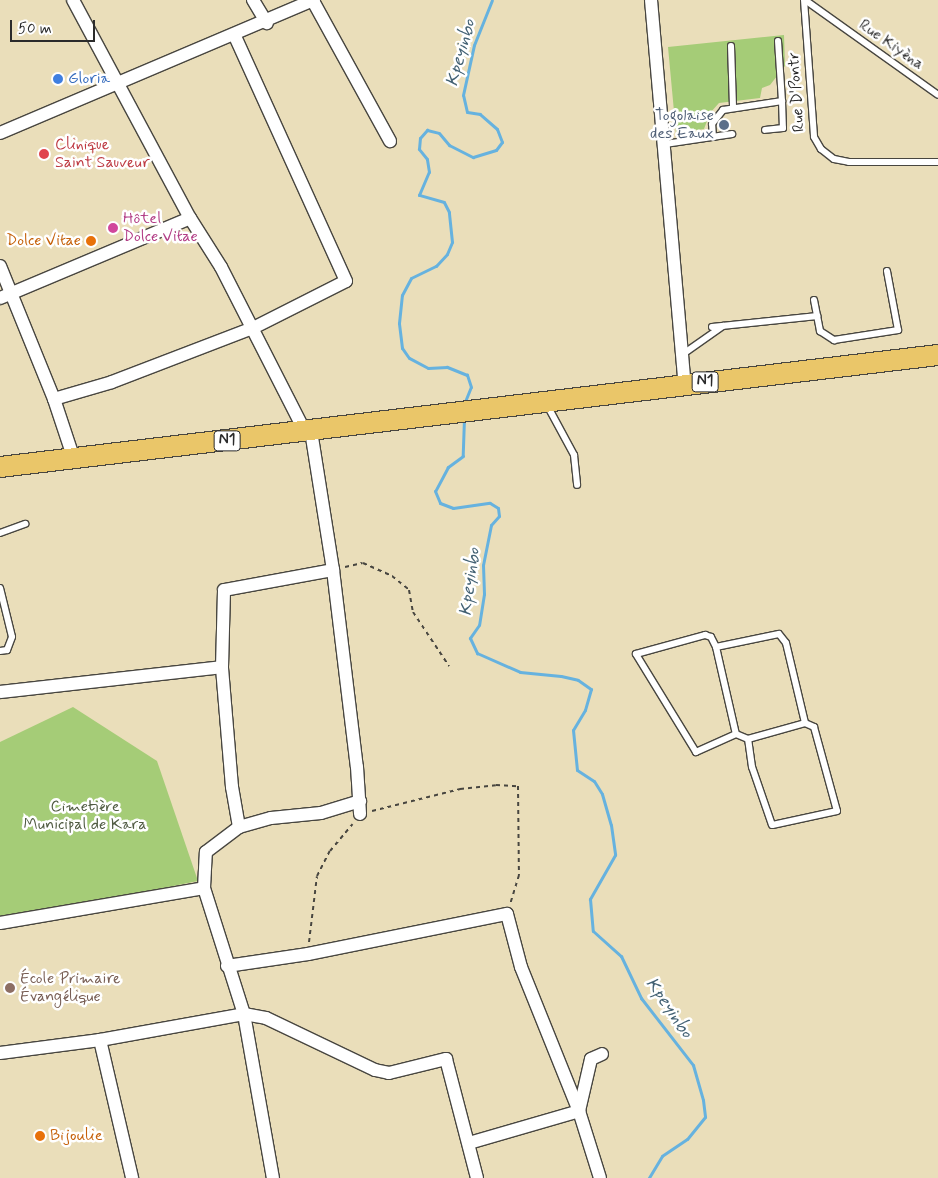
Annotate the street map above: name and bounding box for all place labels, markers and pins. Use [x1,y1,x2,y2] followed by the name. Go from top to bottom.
[68,69,110,89] place label: Gloria
[52,73,64,85] marker: Gloria
[652,106,714,144] place label: Togolaise des Eaux
[718,119,730,131] marker: Togolaise des Eaux
[55,135,150,173] place label: Clinique Saint Sauveur
[37,147,51,161] marker: Clinique Saint Sauveur
[123,209,198,247] place label: Hôtel Dolce Vitae
[107,222,119,234] marker: Hôtel Dolce Vitae
[6,231,81,251] place label: Dolce Vitae
[85,235,97,247] marker: Dolce Vitae
[20,969,122,1007] place label: École Primaire Évangélique
[4,982,16,994] marker: École Primaire Évangélique
[50,1126,103,1146] place label: Bijoulie
[34,1130,46,1142] marker: Bijoulie

